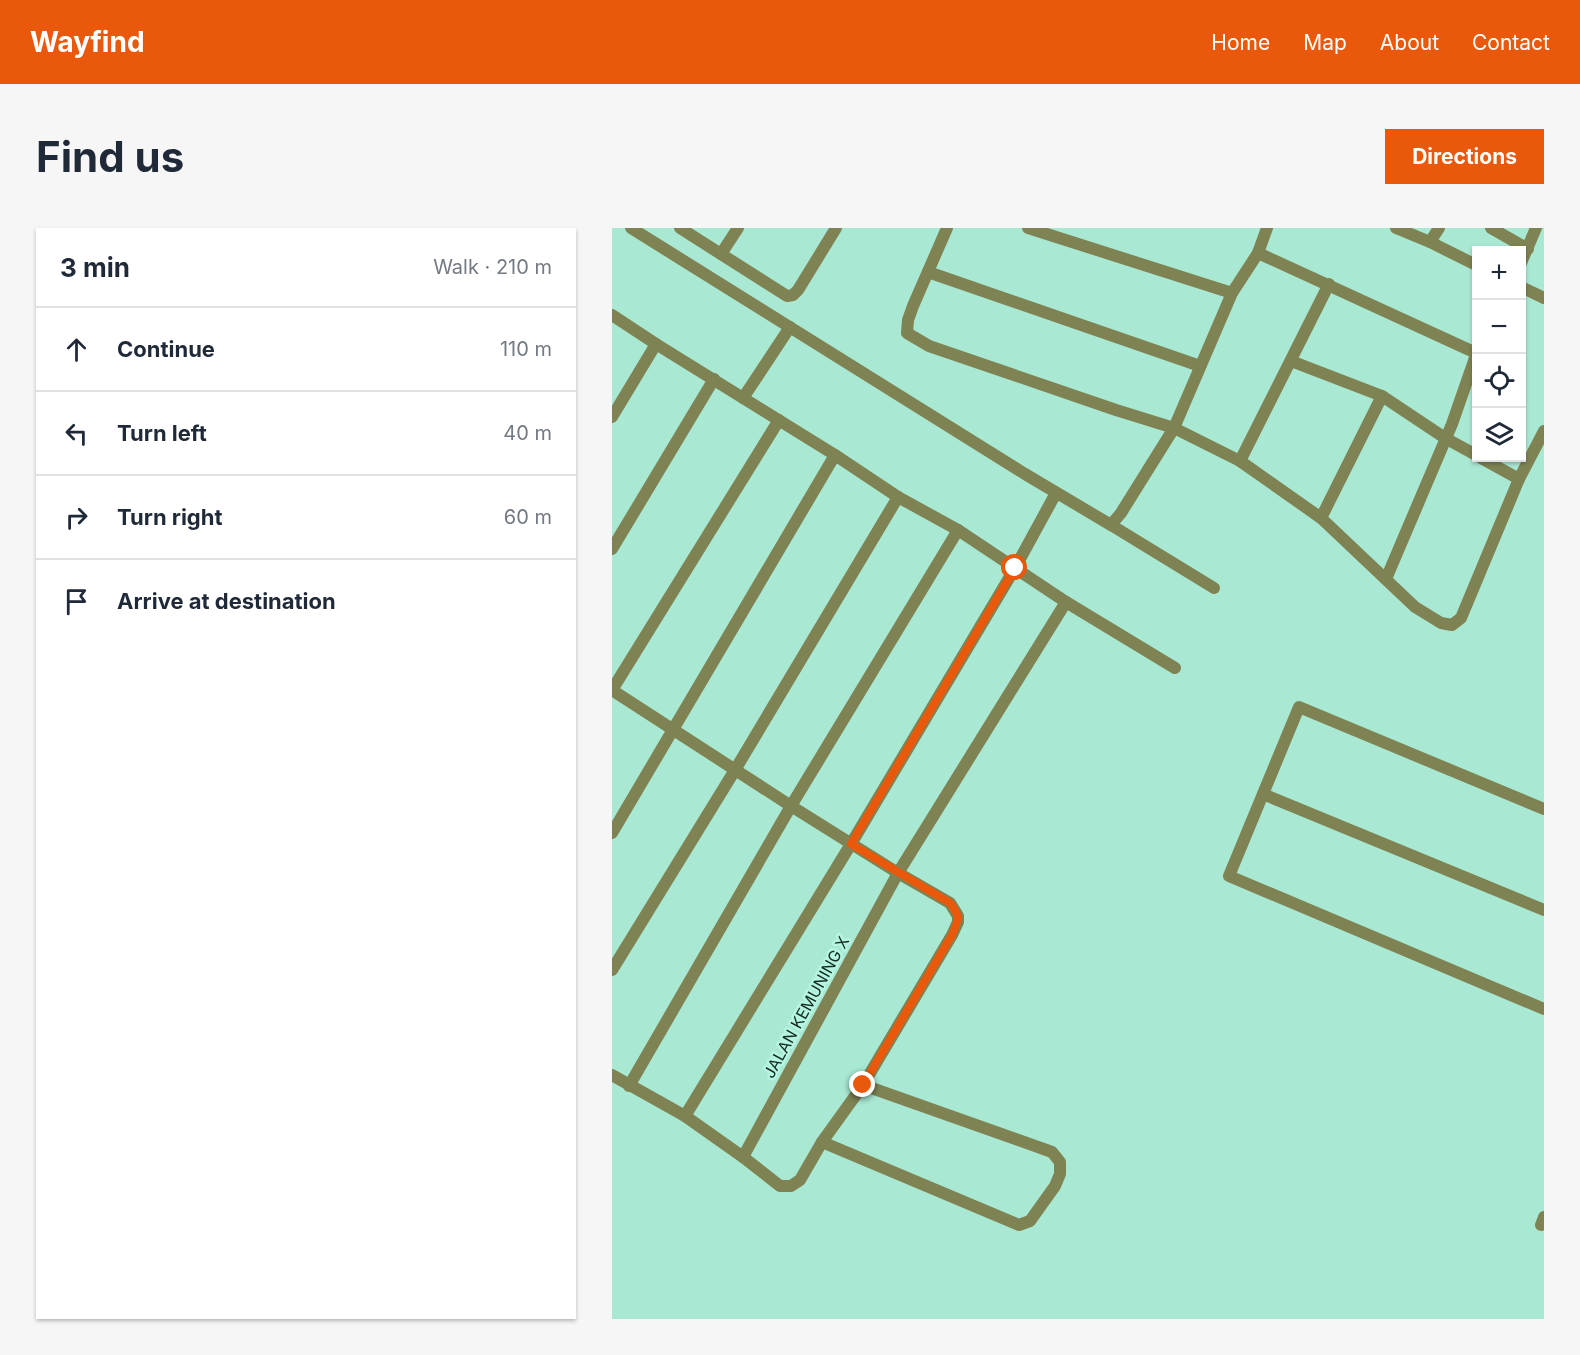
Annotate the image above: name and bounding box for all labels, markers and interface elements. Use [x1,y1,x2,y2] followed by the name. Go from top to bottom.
[30,25,145,59] text: Wayfind
[1211,30,1270,55] text: Home
[1303,30,1347,55] text: Map
[1380,30,1439,55] text: About
[1472,30,1550,55] text: Contact
[1385,129,1544,184] button: Directions
[36,131,184,182] text: Find us
[1472,246,1526,462] map controls
[1472,246,1526,300] button: +
[60,252,130,283] text: 3 min
[433,255,552,279] text: Walk · 210 m
[1472,300,1526,354] button: −
[60,333,93,366] icon: ahead
[117,336,215,362] text: Continue
[500,337,552,361] text: 110 m
[1472,354,1526,408] button: locate
[1472,408,1526,462] button: layers
[60,417,93,450] icon: left
[117,420,207,446] text: Turn left
[503,421,552,445] text: 40 m
[60,501,93,534] icon: right
[117,504,223,530] text: Turn right
[504,505,552,529] text: 60 m
[1001,554,1027,580] route start
[60,585,93,618] icon: arrive
[117,588,336,614] text: Arrive at destination
[759,933,853,1081] street label: JALAN KEMUNING X
[849,1071,875,1097] route end

